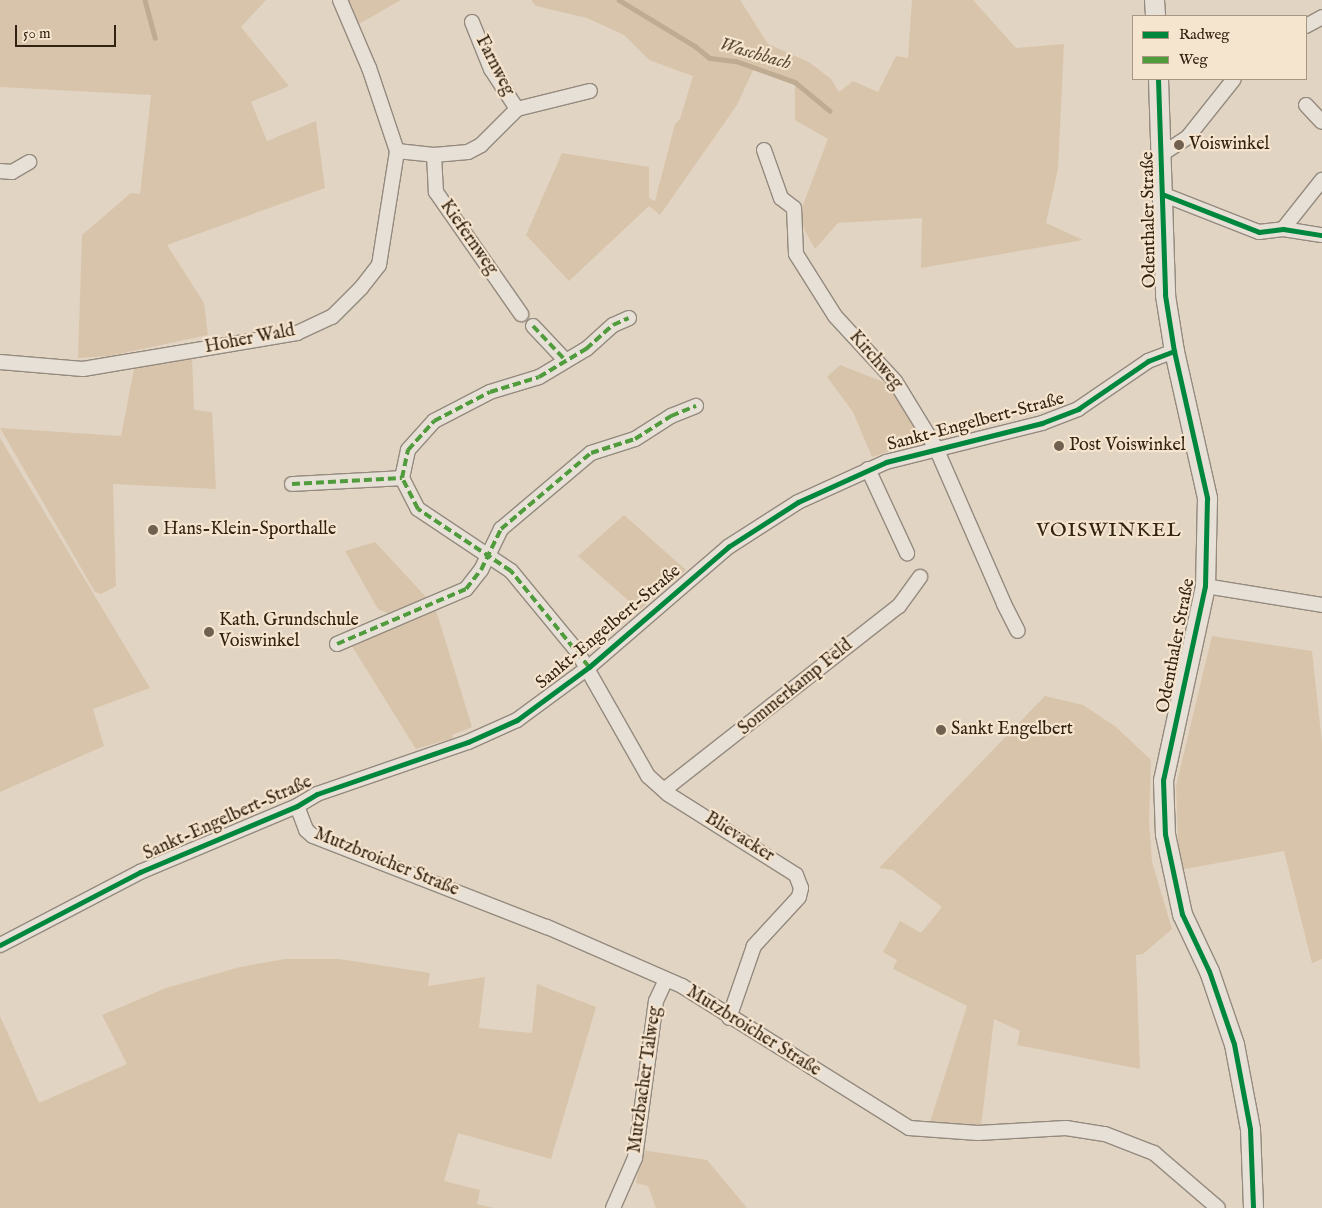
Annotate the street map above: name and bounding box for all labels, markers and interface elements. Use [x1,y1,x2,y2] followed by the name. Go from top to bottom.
[18,15,119,47] scale bar
[1132,15,1307,80] legend
[23,24,51,43] text: 50 m
[1179,25,1230,44] text: Radweg
[470,32,518,100] street label: Farnweg
[717,34,793,76] water label: Waschbach
[1179,50,1208,69] text: Weg
[1189,134,1270,156] place label: Voiswinkel
[1173,139,1185,151] marker: Voiswinkel
[1138,151,1162,289] street label: Odenthaler Straße
[434,196,502,280] street label: Kiefernweg
[203,321,297,359] street label: Hoher Wald
[843,327,907,395] street label: Kirchweg
[885,389,1067,457] street label: Sankt-Engelbert-Straße
[1069,435,1186,457] place label: Post Voiswinkel
[1053,440,1065,452] marker: Post Voiswinkel
[1035,518,1183,542] district label: VOISWINKEL
[163,519,336,541] place label: Hans-Klein-Sporthalle
[147,524,159,536] marker: Hans-Klein-Sporthalle
[532,561,686,695] street label: Sankt-Engelbert-Straße
[1153,577,1201,715] street label: Odenthaler Straße
[219,611,359,654] place label: Kath. Grundschule Voiswinkel
[203,626,215,638] marker: Kath. Grundschule Voiswinkel
[735,635,857,741] street label: Sommerkamp Feld
[951,719,1073,741] place label: Sankt Engelbert
[935,724,947,736] marker: Sankt Engelbert
[140,772,316,866] street label: Sankt-Engelbert-Straße
[700,808,778,868] street label: Blievacker
[310,824,462,902] street label: Mutzbroicher Straße
[682,982,824,1082] street label: Mutzbroicher Straße
[625,1005,667,1155] street label: Mutzbacher Talweg

